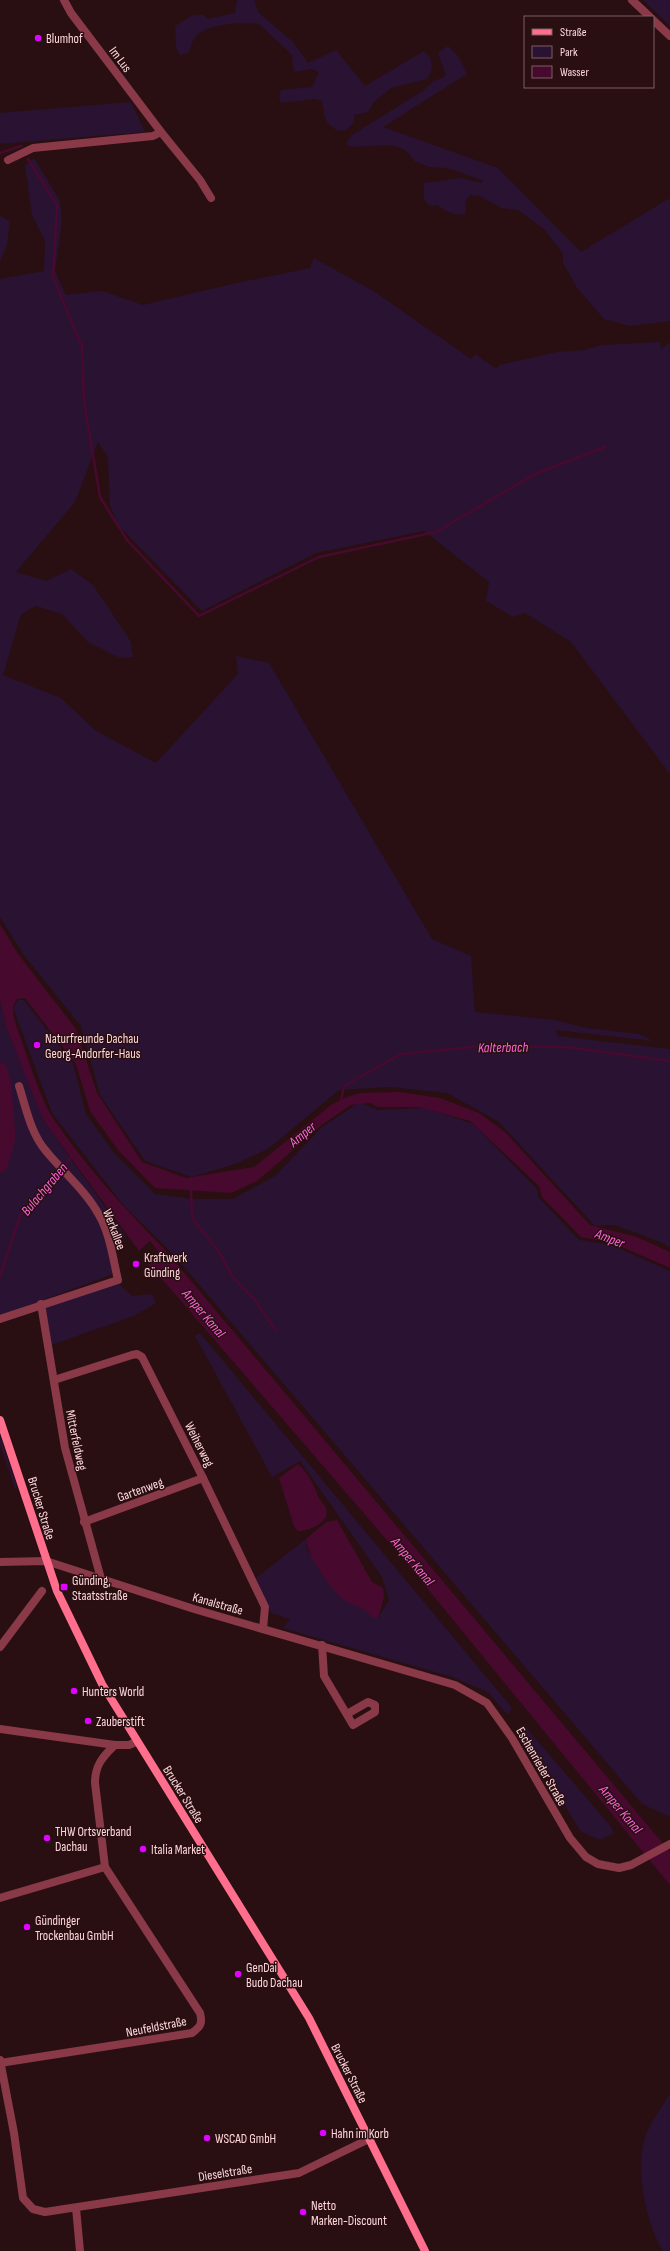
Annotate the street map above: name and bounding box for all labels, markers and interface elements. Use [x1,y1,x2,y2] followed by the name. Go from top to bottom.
[524,16,654,88] legend
[560,25,587,40] text: Straße
[46,31,83,47] place label: Blumhof
[33,33,43,43] marker: Blumhof
[105,44,135,76] street label: Im Lus
[560,45,578,60] text: Park
[560,65,589,80] text: Wasser
[45,1031,141,1062] place label: Naturfreunde Dachau Georg-Andorfer-Haus
[478,1039,528,1056] water label: Kalterbach
[32,1040,42,1050] marker: Naturfreunde Dachau Georg-Andorfer-Haus
[285,1118,320,1151] water label: Amper
[17,1159,71,1219] water label: Bulachgraben
[99,1207,129,1252] street label: Werkallee
[592,1225,628,1252] water label: Amper
[144,1250,187,1281] place label: Kraftwerk Günding
[131,1259,141,1269] marker: Kraftwerk Günding
[178,1285,229,1341] water label: Amper Kanal
[62,1409,90,1472] street label: Mitterfeldweg
[181,1419,217,1470] street label: Weiherweg
[115,1474,165,1506] street label: Gartenweg
[24,1475,58,1542] street label: Brucker Straße
[387,1533,438,1589] water label: Amper Kanal
[72,1573,128,1604] place label: Günding, Staatsstraße
[59,1582,69,1592] marker: Günding, Staatsstraße
[191,1589,245,1619] street label: Kanalstraße
[82,1684,144,1700] place label: Hunters World
[69,1686,79,1696] marker: Hunters World
[96,1714,145,1730] place label: Zauberstift
[83,1716,93,1726] marker: Zauberstift
[512,1724,570,1809] street label: Eschenrieder Straße
[159,1763,207,1826] street label: Brucker Straße
[595,1781,646,1837] water label: Amper Kanal
[55,1824,131,1855] place label: THW Ortsverband Dachau
[42,1833,52,1843] marker: THW Ortsverband Dachau
[151,1842,205,1858] place label: Italia Market
[138,1844,148,1854] marker: Italia Market
[35,1913,114,1944] place label: Gündinger Trockenbau GmbH
[22,1922,32,1932] marker: Gündinger Trockenbau GmbH
[246,1960,303,1991] place label: GenDai Budo Dachau
[233,1969,243,1979] marker: GenDai Budo Dachau
[124,2013,188,2041] street label: Neufeldstraße
[327,2041,371,2106] street label: Brucker Straße
[331,2126,389,2142] place label: Hahn im Korb
[318,2128,328,2138] marker: Hahn im Korb
[215,2131,276,2147] place label: WSCAD GmbH
[202,2133,212,2143] marker: WSCAD GmbH
[197,2161,253,2185] street label: Dieselstraße
[311,2198,387,2229] place label: Netto Marken-Discount
[298,2207,308,2217] marker: Netto Marken-Discount

